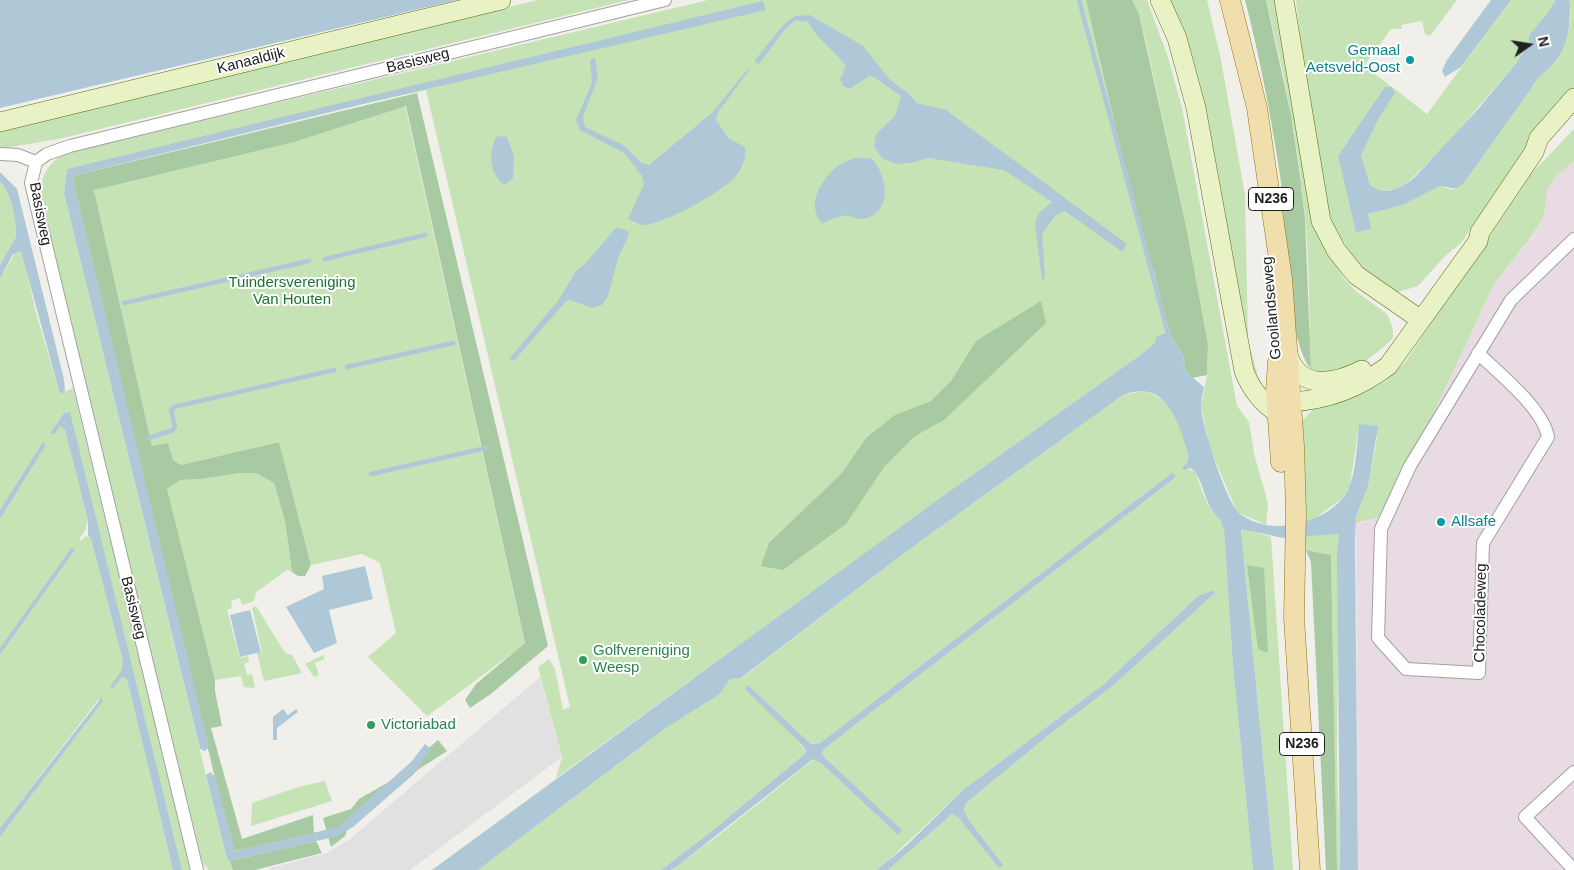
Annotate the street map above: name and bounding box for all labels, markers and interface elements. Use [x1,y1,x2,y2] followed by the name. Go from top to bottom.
[1504,20,1554,70] north arrow
[1535,35,1553,48] text: N
[1306,42,1400,77] place label: Gemaal Aetsveld-Oost
[215,44,287,78] street label: Kanaaldijk
[385,45,451,77] street label: Basisweg
[1404,54,1416,66] marker: Gemaal Aetsveld-Oost
[25,181,55,247] street label: Basisweg
[1248,188,1294,210] road number: N236
[1259,256,1285,360] street label: Gooilandseweg
[228,274,356,309] park label: Tuindersvereniging Van Houten
[1451,513,1496,531] place label: Allsafe
[1435,516,1447,528] marker: Allsafe
[1471,563,1491,663] street label: Chocoladeweg
[117,575,149,641] street label: Basisweg
[593,642,690,677] place label: Golfvereniging Weesp
[577,654,589,666] marker: Golfvereniging Weesp
[381,716,456,734] place label: Victoriabad
[365,719,377,731] marker: Victoriabad
[1280,732,1324,756] road number: N236

